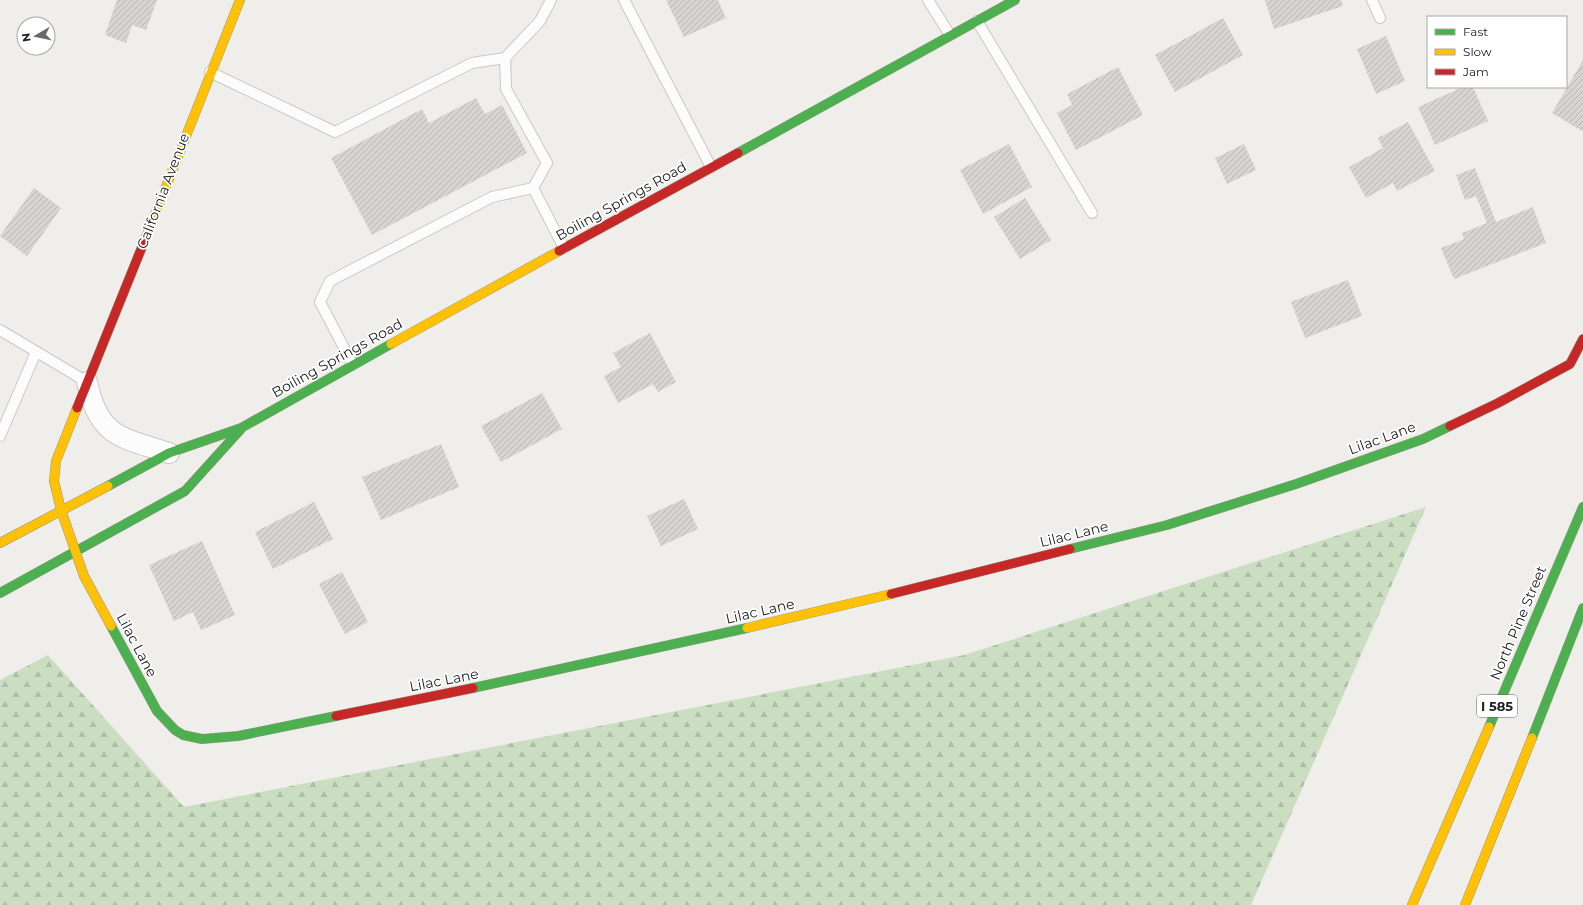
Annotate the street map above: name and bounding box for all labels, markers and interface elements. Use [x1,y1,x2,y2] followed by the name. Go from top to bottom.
[16,16,56,56] north arrow
[1427,16,1567,88] legend
[1463,24,1488,39] text: Fast
[19,32,34,43] text: N
[1463,44,1492,59] text: Slow
[1462,64,1489,79] text: Jam
[133,131,193,251] street label: California Avenue
[552,158,690,244] street label: Boiling Springs Road
[268,315,406,401] street label: Boiling Springs Road
[1346,418,1418,458] street label: Lilac Lane
[1038,517,1110,551] street label: Lilac Lane
[1486,563,1550,683] street label: North Pine Street
[724,594,796,628] street label: Lilac Lane
[113,610,161,680] street label: Lilac Lane
[408,664,480,696] street label: Lilac Lane
[1477,695,1517,717] road number: I 585

